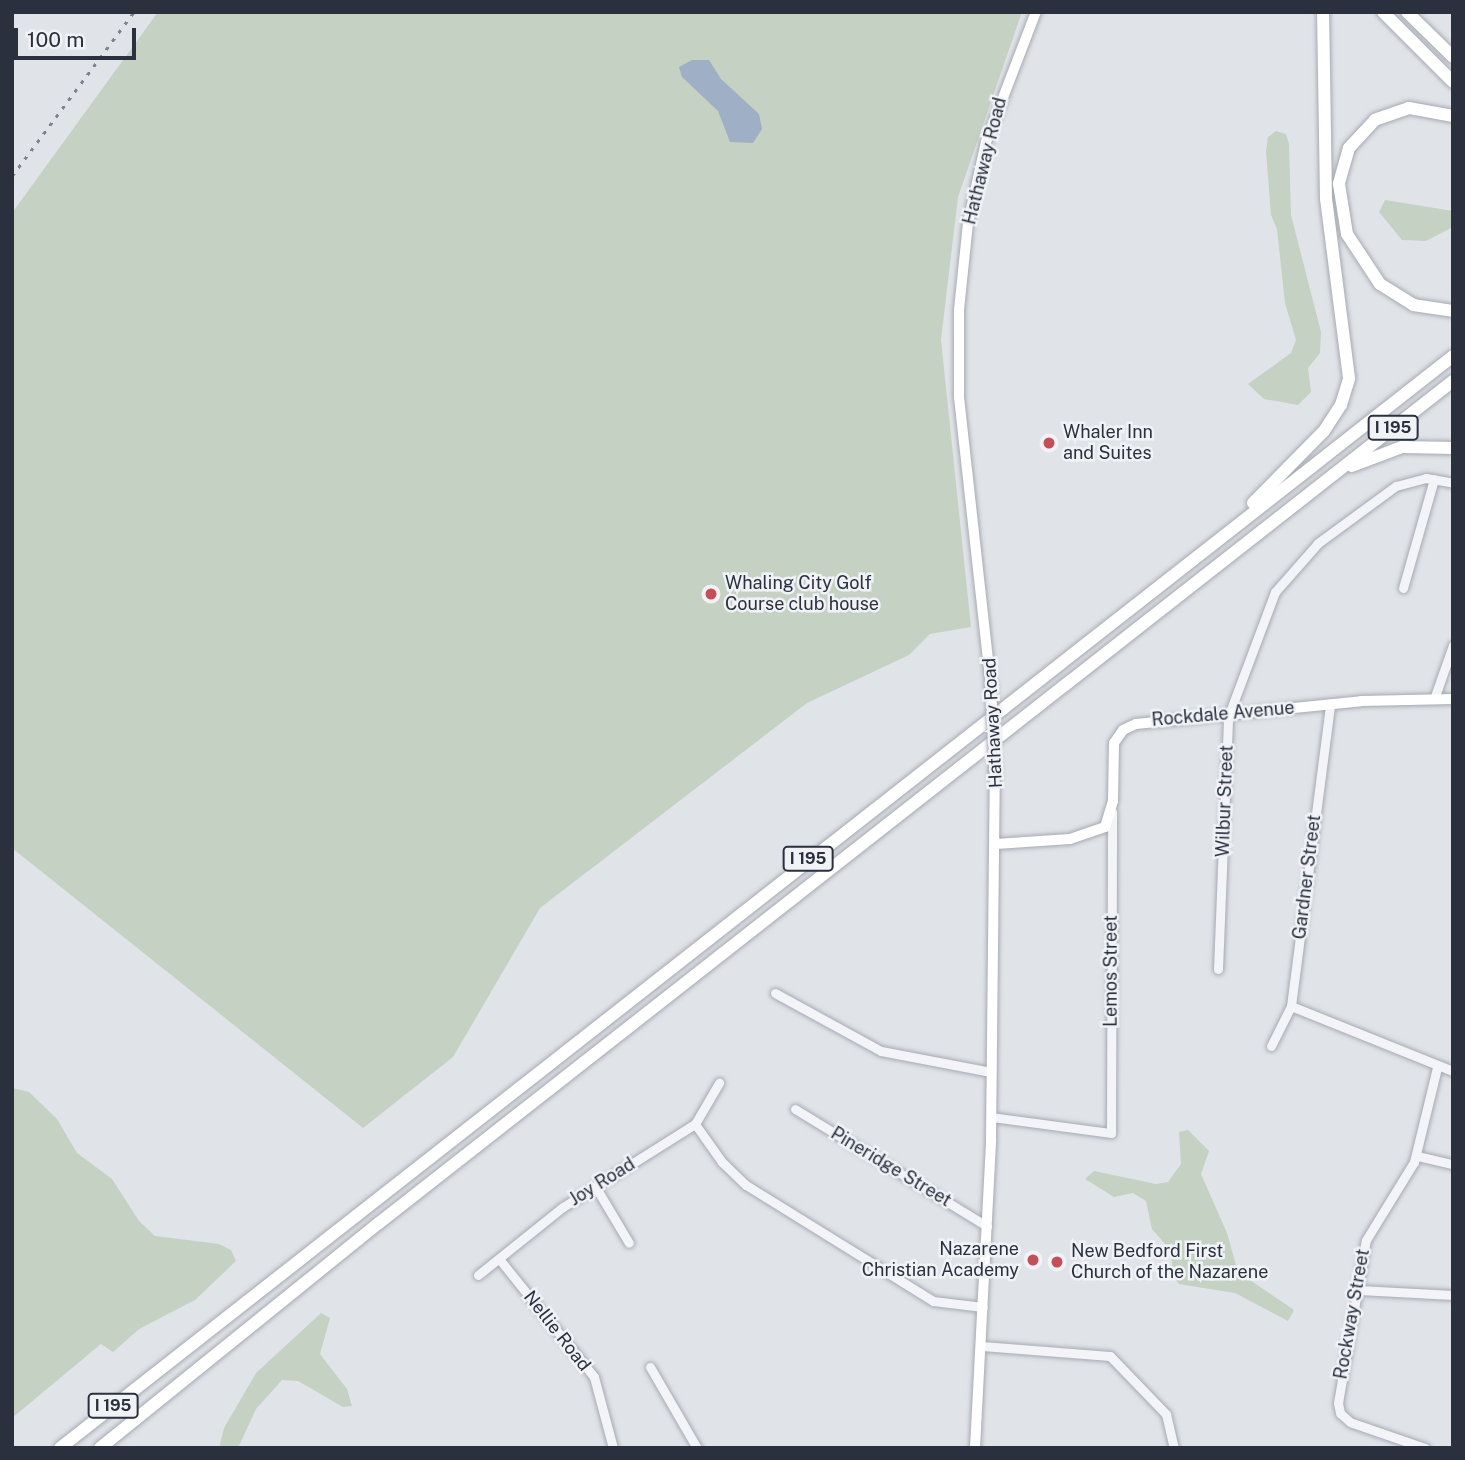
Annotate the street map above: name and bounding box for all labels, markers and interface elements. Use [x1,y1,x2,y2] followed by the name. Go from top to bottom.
[18,14,140,58] scale bar
[27,27,84,52] text: 100 m
[959,95,1011,227] street label: Hathaway Road
[1367,416,1419,440] road number: I 195
[1063,422,1153,464] place label: Whaler Inn and Suites
[1041,435,1057,451] marker: Whaler Inn and Suites
[725,573,880,616] place label: Whaling City Golf Course club house
[703,586,719,602] marker: Whaling City Golf Course club house
[979,657,1007,789] street label: Hathaway Road
[1151,697,1295,731] street label: Rockdale Avenue
[1212,744,1238,858] street label: Wilbur Street
[1289,813,1325,941] street label: Gardner Street
[782,846,834,872] road number: I 195
[1100,915,1122,1027] street label: Lemos Street
[827,1122,955,1212] street label: Pineridge Street
[565,1153,639,1211] street label: Joy Road
[862,1239,1019,1282] place label: Nazarene Christian Academy
[1071,1241,1269,1284] place label: New Bedford First Church of the Nazarene
[1330,1247,1374,1381] street label: Rockway Street
[1025,1252,1041,1268] marker: Nazarene Christian Academy
[1049,1254,1065,1270] marker: New Bedford First Church of the Nazarene
[519,1287,595,1375] street label: Nellie Road
[87,1394,139,1418] road number: I 195

